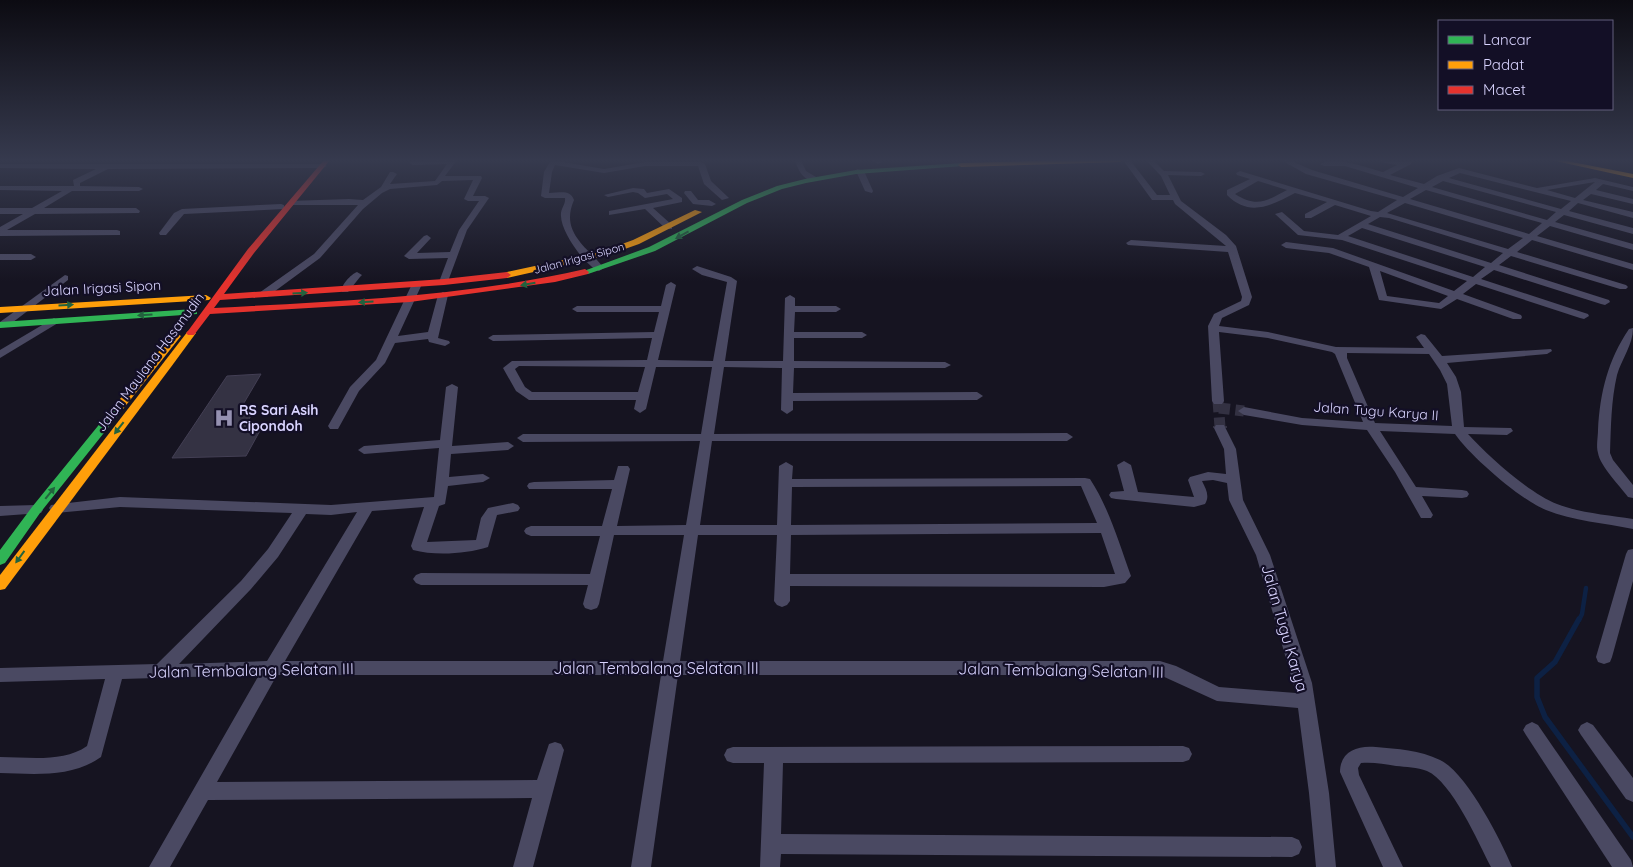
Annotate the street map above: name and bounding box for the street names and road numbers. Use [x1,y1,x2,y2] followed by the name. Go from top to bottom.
[532,239,626,277] street label: Jalan Irigasi Sipon
[42,276,162,300] street label: Jalan Irigasi Sipon
[92,289,208,435] street label: Jalan Maulana Hasanudin
[1313,398,1439,424] street label: Jalan Tugu Karya II
[1257,562,1313,694] street label: Jalan Tugu Karya
[148,658,354,682] street label: Jalan Tembalang Selatan III
[553,658,759,678] street label: Jalan Tembalang Selatan III
[958,658,1164,682] street label: Jalan Tembalang Selatan III

